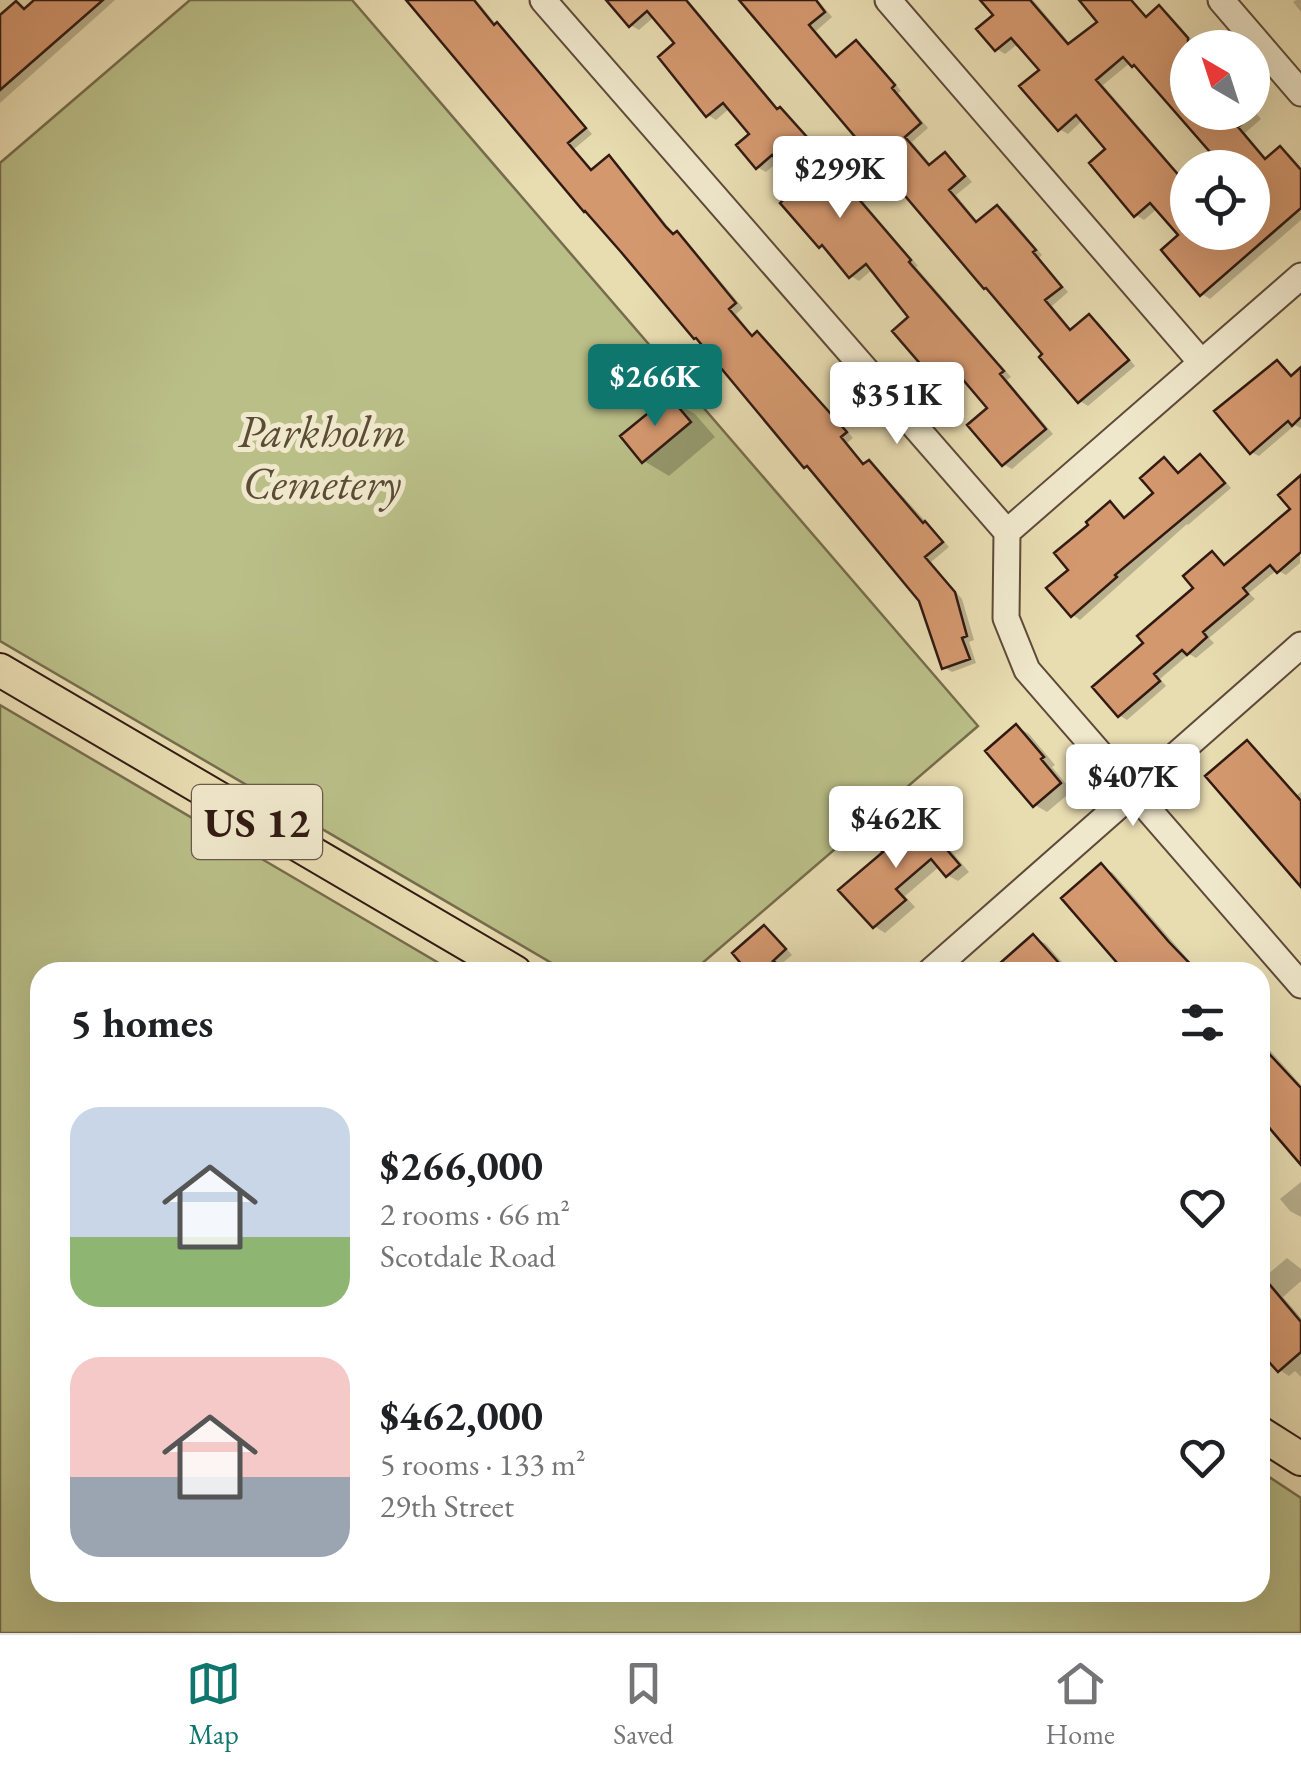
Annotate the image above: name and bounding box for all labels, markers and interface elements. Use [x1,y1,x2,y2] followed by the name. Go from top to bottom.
[1170,30,1270,130] north arrow
[1170,30,1270,250] map controls
[770,136,910,221] pin: $299K
[795,147,885,189] text: $299K
[1170,150,1270,250] button: locate
[585,344,725,429] pin: $266K
[610,355,700,397] text: $266K
[827,362,967,447] pin: $351K
[852,373,942,415] text: $351K
[238,402,406,512] park label: Parkholm Cemetery
[1063,744,1203,829] pin: $407K
[1088,755,1178,797] text: $407K
[192,785,322,859] road number: US 12
[826,786,966,871] pin: $462K
[851,797,941,839] text: $462K
[70,995,213,1050] text: 5 homes
[1175,995,1230,1050] icon: filters
[380,1138,543,1193] text: $266,000
[150,1147,270,1267] icon: home
[1175,1180,1230,1235] icon: heart
[380,1193,570,1235] text: 2 rooms · 66 m²
[380,1235,556,1277] text: Scotdale Road
[380,1388,543,1443] text: $462,000
[150,1397,270,1517] icon: home
[1175,1430,1230,1485] icon: heart
[380,1443,586,1485] text: 5 rooms · 133 m²
[380,1485,514,1527] text: 29th Street
[186,1656,241,1752] tab: Map
[613,1656,673,1752] tab: Saved
[1046,1656,1115,1752] tab: Home

